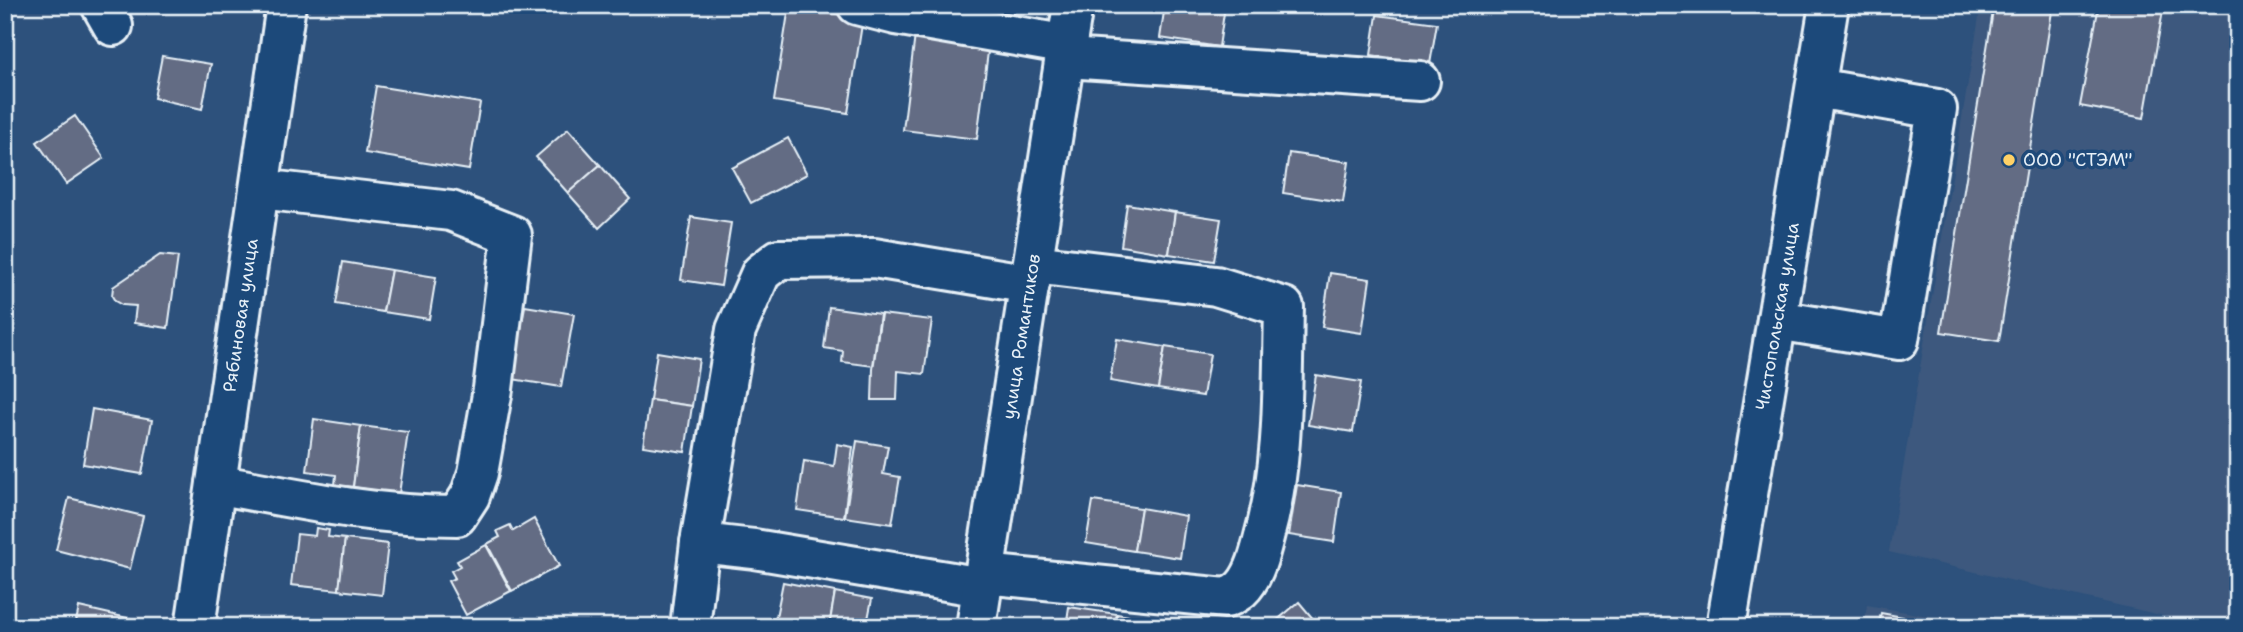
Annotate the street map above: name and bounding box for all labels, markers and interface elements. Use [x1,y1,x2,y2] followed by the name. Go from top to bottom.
[2023,148,2133,172] place label: ООО "СТЭМ"
[2001,152,2017,168] marker: ООО "СТЭМ"
[1750,220,1805,412] street label: Чистопольская улица
[217,237,264,394] street label: Рябиновая улица
[997,252,1046,421] street label: улица Романтиков

